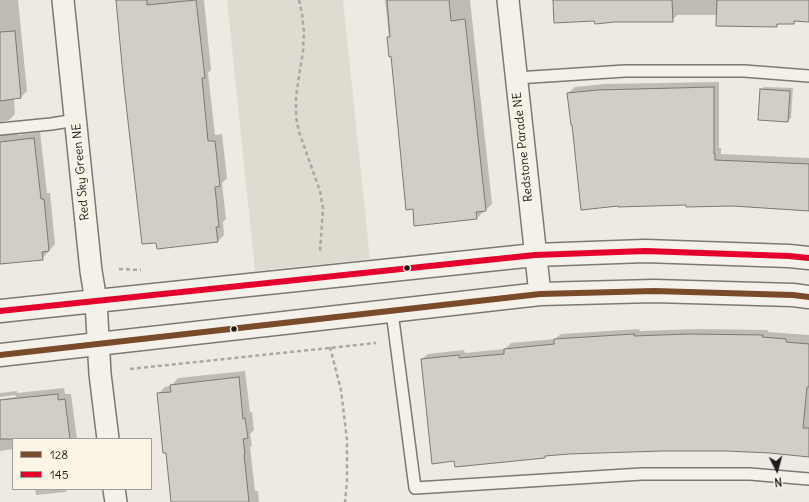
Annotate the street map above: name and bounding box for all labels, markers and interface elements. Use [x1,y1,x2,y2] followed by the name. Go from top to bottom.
[510,91,536,203] street label: Redstone Parade NE
[70,123,92,221] street label: Red Sky Green NE
[402,263,412,273] unlabelled marker
[229,324,239,334] unlabelled marker
[12,438,152,490] legend
[50,447,68,462] text: 128
[757,450,797,490] north arrow
[50,467,69,482] text: 145
[774,475,783,489] text: N

